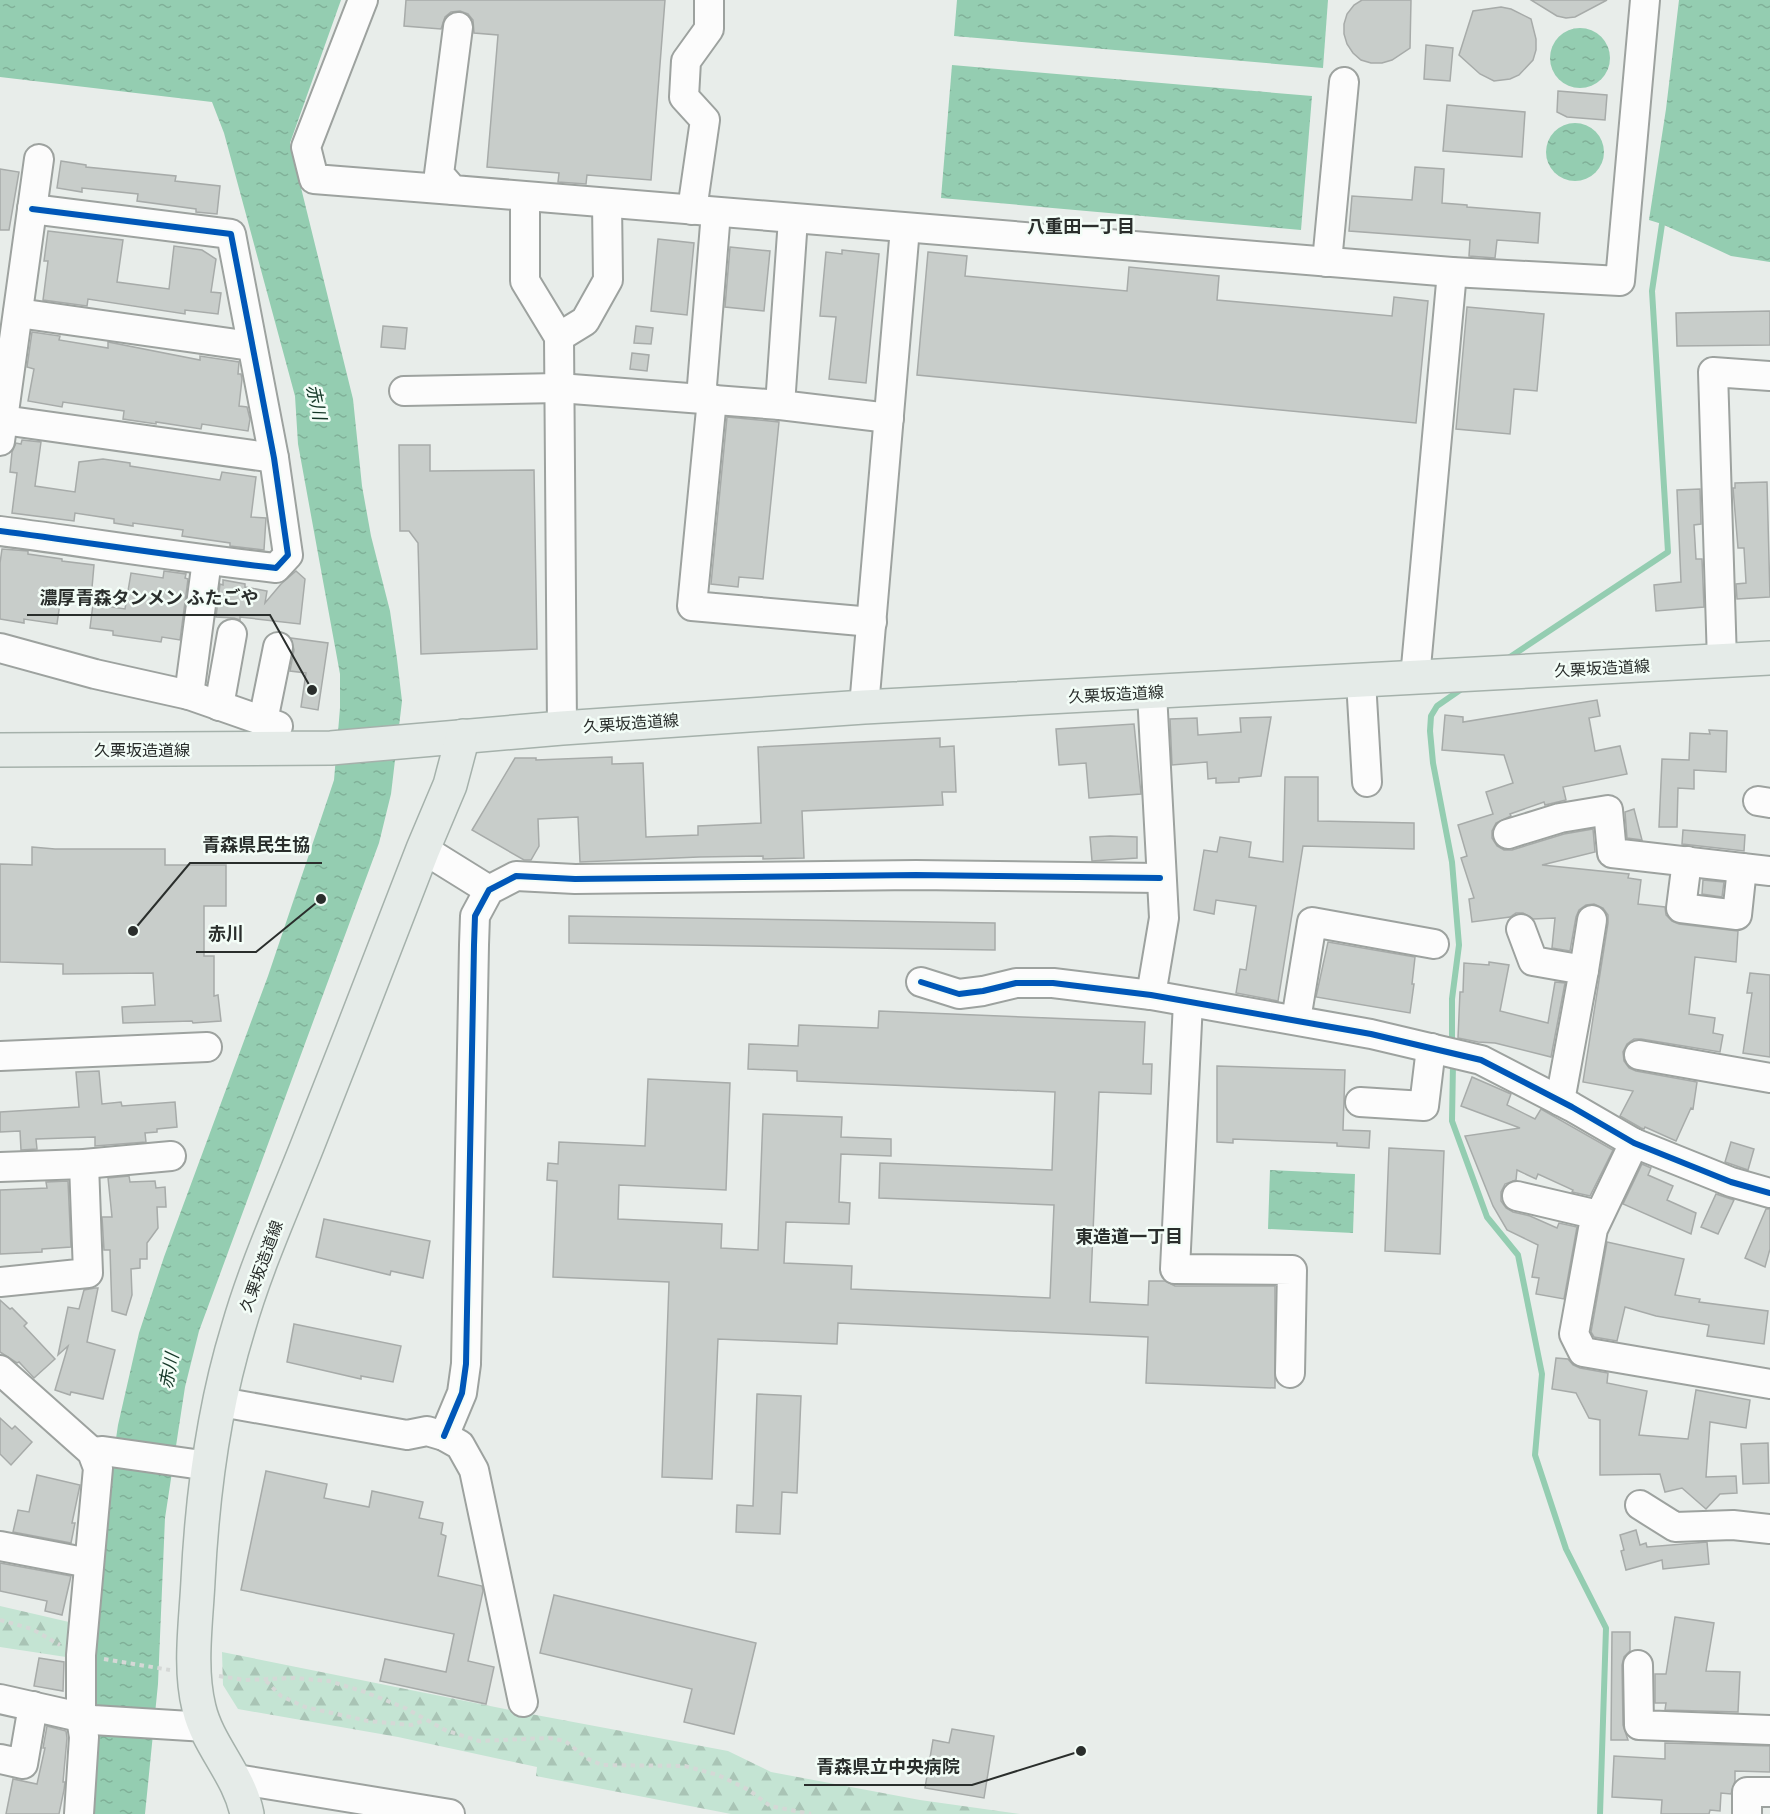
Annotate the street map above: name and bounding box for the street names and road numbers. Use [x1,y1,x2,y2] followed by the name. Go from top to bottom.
[1554,656,1650,680] street label: 久栗坂造道線
[1068,682,1164,706] street label: 久栗坂造道線
[582,710,680,735] street label: 久栗坂造道線
[94,740,190,759] street label: 久栗坂造道線
[235,1217,286,1314] street label: 久栗坂造道線

